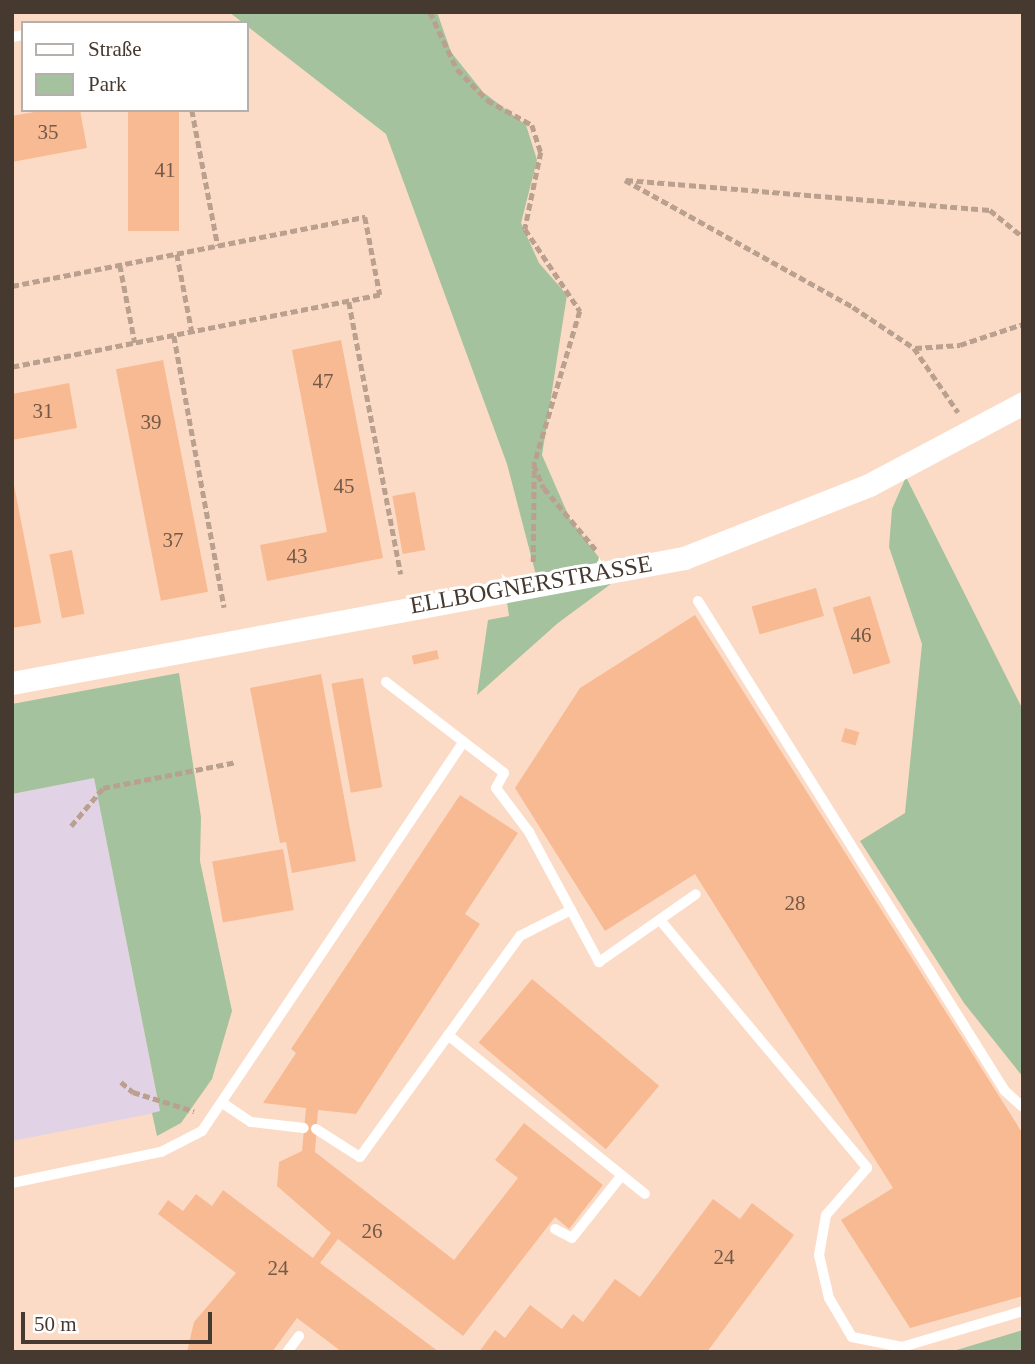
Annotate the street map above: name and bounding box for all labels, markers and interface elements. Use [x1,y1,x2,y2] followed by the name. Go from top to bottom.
[21,21,248,112] legend
[88,37,142,61] text: Straße
[88,72,127,96] text: Park
[38,119,58,145] house number: 35
[154,157,176,183] house number: 41
[312,368,334,394] house number: 47
[32,398,54,424] house number: 31
[140,409,162,435] house number: 39
[334,473,354,499] house number: 45
[162,527,184,553] house number: 37
[286,543,308,569] house number: 43
[408,550,654,620] street label: ELLBOGNERSTRASSE
[850,622,872,648] house number: 46
[784,890,806,916] house number: 28
[362,1218,382,1244] house number: 26
[714,1244,734,1270] house number: 24
[268,1255,288,1281] house number: 24
[24,1298,215,1342] scale bar
[34,1312,77,1336] text: 50 m

